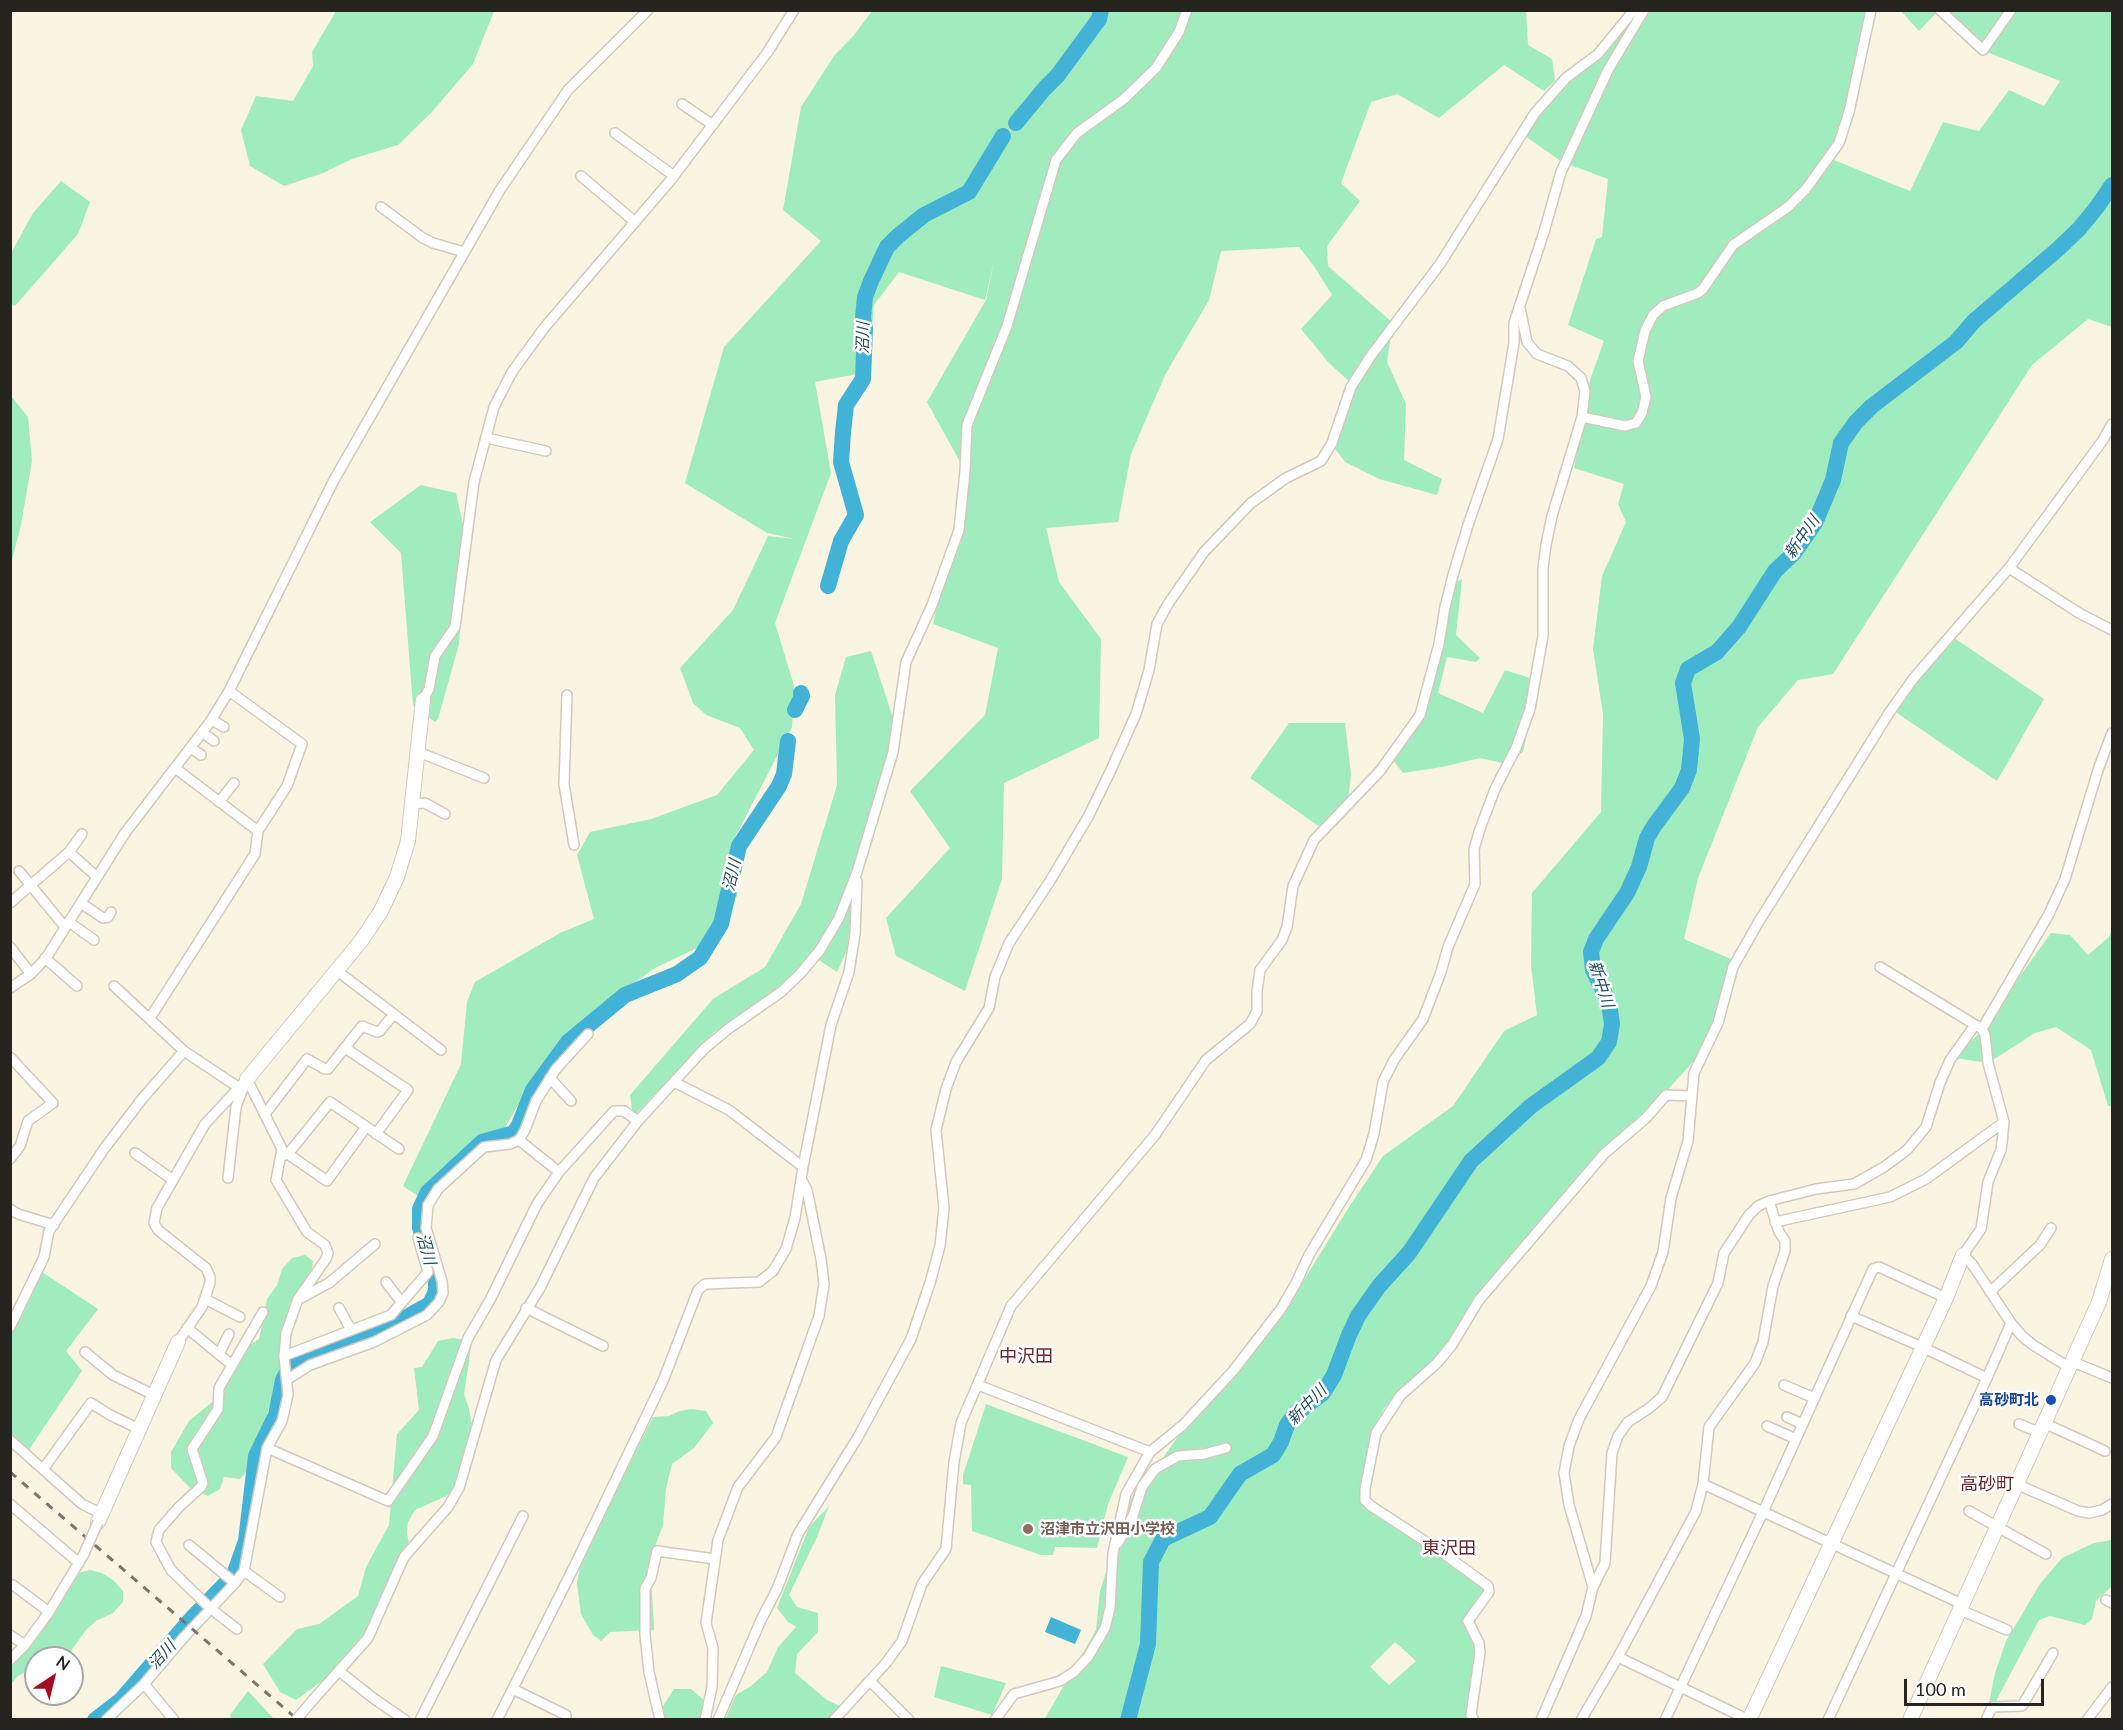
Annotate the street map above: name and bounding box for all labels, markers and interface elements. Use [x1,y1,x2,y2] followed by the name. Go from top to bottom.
[853,322,873,354] water label: 沼川
[1780,512,1824,562] water label: 新中川
[719,857,745,893] water label: 沼川
[1584,958,1618,1010] water label: 新中川
[412,1231,440,1267] water label: 沼川
[999,1345,1053,1367] district label: 中沢田
[1283,1381,1331,1429] water label: 新中川
[1979,1391,2039,1409] place label: 高砂町北
[2044,1393,2058,1407] marker: 高砂町北
[1960,1473,2014,1495] district label: 高砂町
[1040,1520,1175,1538] place label: 沼津市立沢田小学校
[1021,1522,1035,1536] marker: 沼津市立沢田小学校
[1422,1537,1476,1559] district label: 東沢田
[144,1637,180,1673] water label: 沼川
[24,1646,84,1706] north arrow
[53,1651,74,1674] text: N
[1907,1667,2046,1705] scale bar
[1915,1678,1966,1700] text: 100 m

